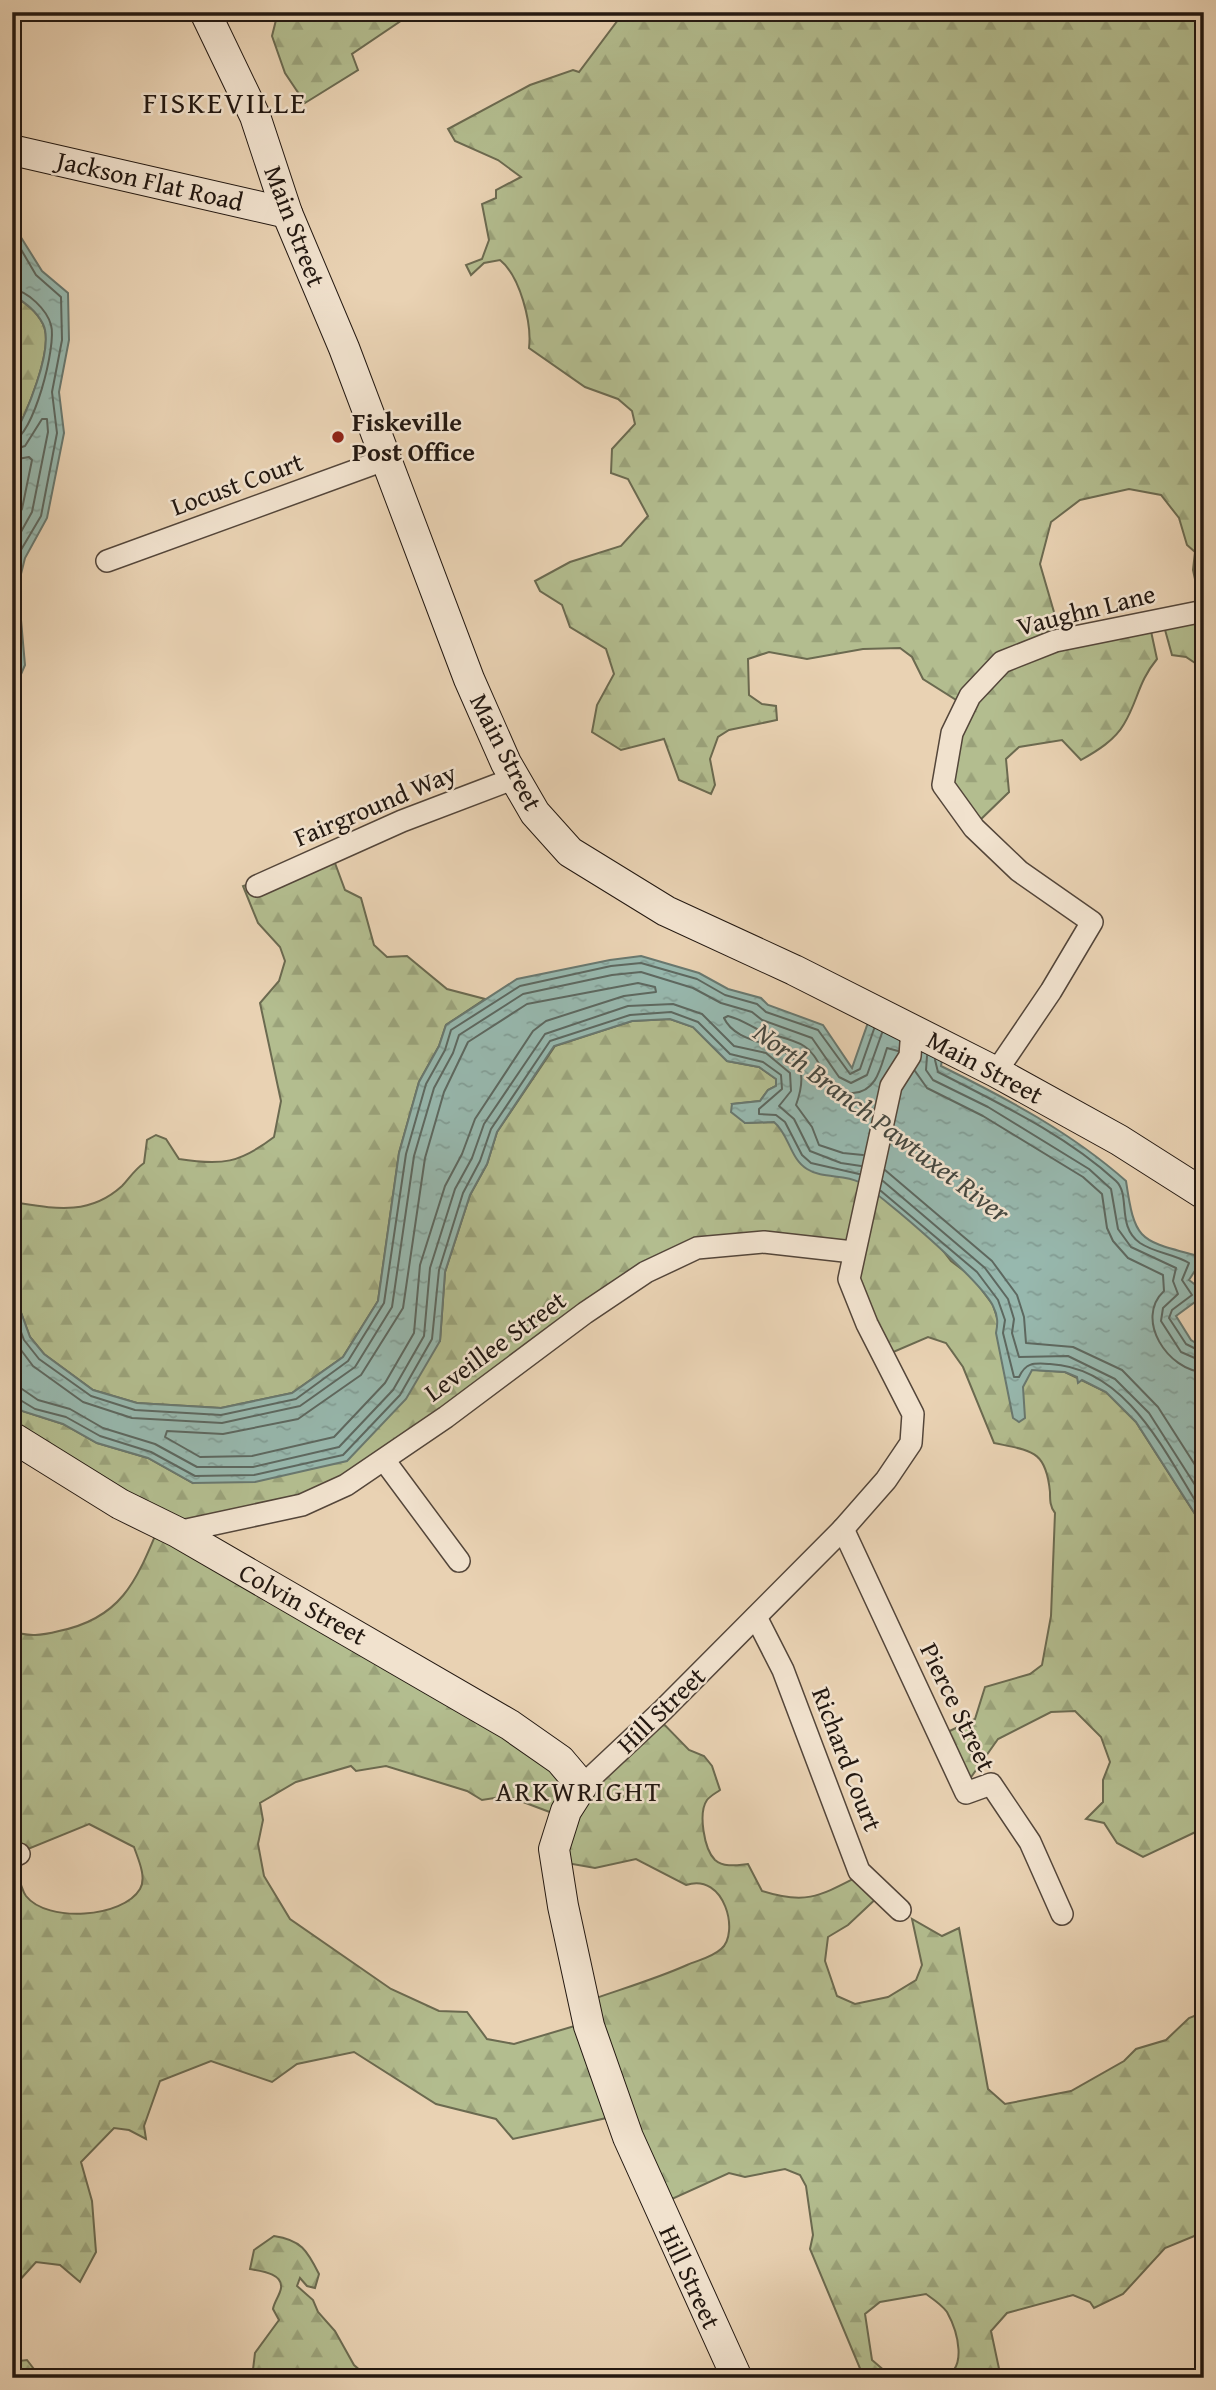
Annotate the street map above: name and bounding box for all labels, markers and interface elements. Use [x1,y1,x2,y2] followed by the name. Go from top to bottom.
[143,80,307,124] district label: FISKEVILLE
[50,139,247,221] street label: Jackson Flat Road
[255,160,336,292] street label: Main Street
[352,402,475,471] place label: Fiskeville Post Office
[330,429,346,445] marker: Fiskeville Post Office
[165,442,308,525] street label: Locust Court
[1013,573,1159,646] street label: Vaughn Lane
[460,686,553,817] street label: Main Street
[288,753,462,856] street label: Fairground Way
[745,1011,1020,1233] water label: North Branch Pawtuxet River
[920,1020,1050,1114] street label: Main Street
[416,1281,574,1411] street label: Leveillee Street
[232,1552,374,1655] street label: Colvin Street
[910,1636,1006,1778] street label: Pierce Street
[607,1657,714,1762] street label: Hill Street
[802,1681,893,1837] street label: Richard Court
[496,1770,662,1811] district label: ARKWRIGHT
[649,2218,732,2335] street label: Hill Street

